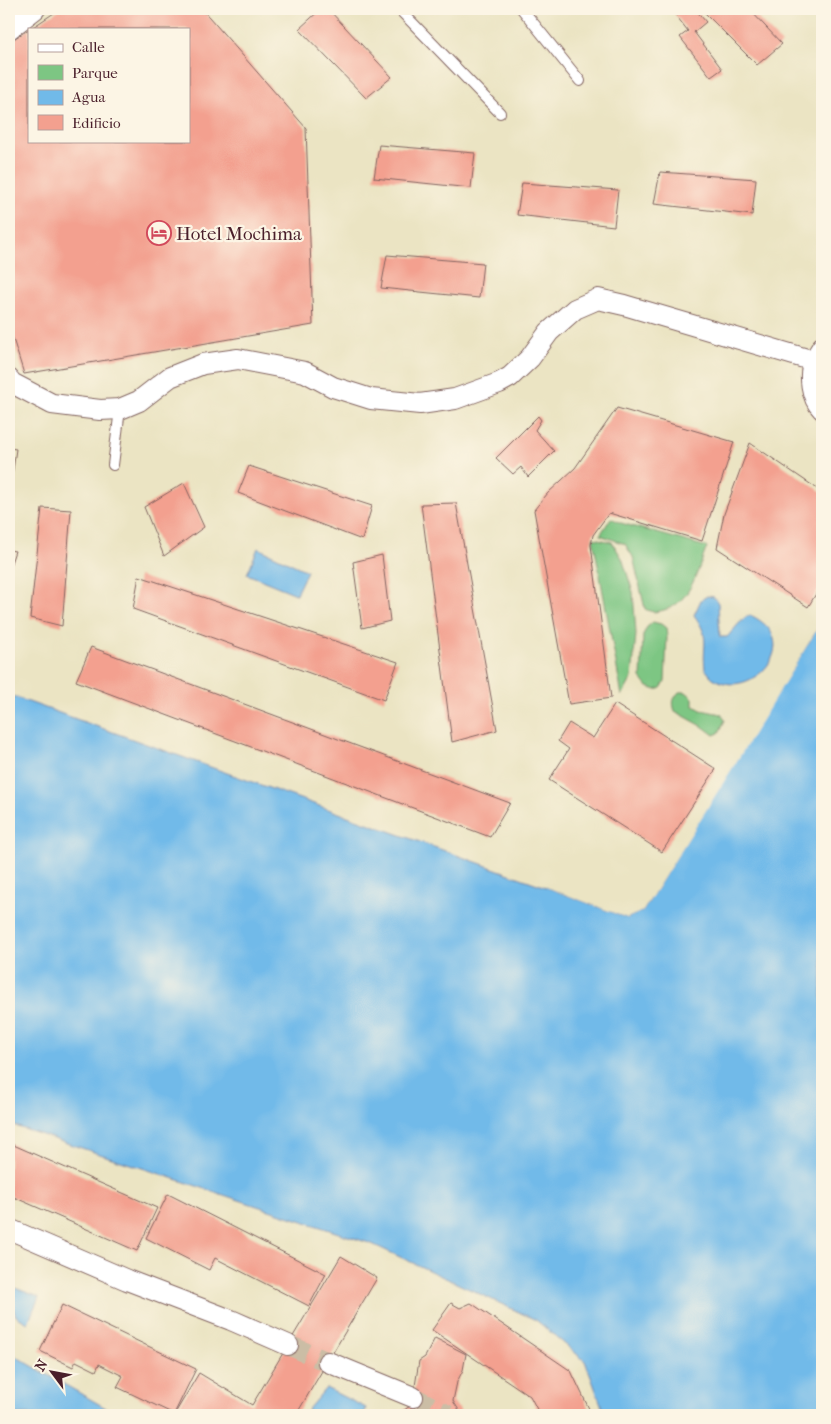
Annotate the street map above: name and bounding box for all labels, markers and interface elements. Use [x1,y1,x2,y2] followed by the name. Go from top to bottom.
[28,28,190,142] legend
[72,38,105,56] text: Calle
[72,64,118,82] text: Parque
[71,88,106,106] text: Agua
[72,114,121,132] text: Edificio
[146,220,172,246] hotel icon: Hotel Mochima
[176,223,302,245] place label: Hotel Mochima
[28,1346,78,1396] north arrow
[31,1356,52,1374] text: N

